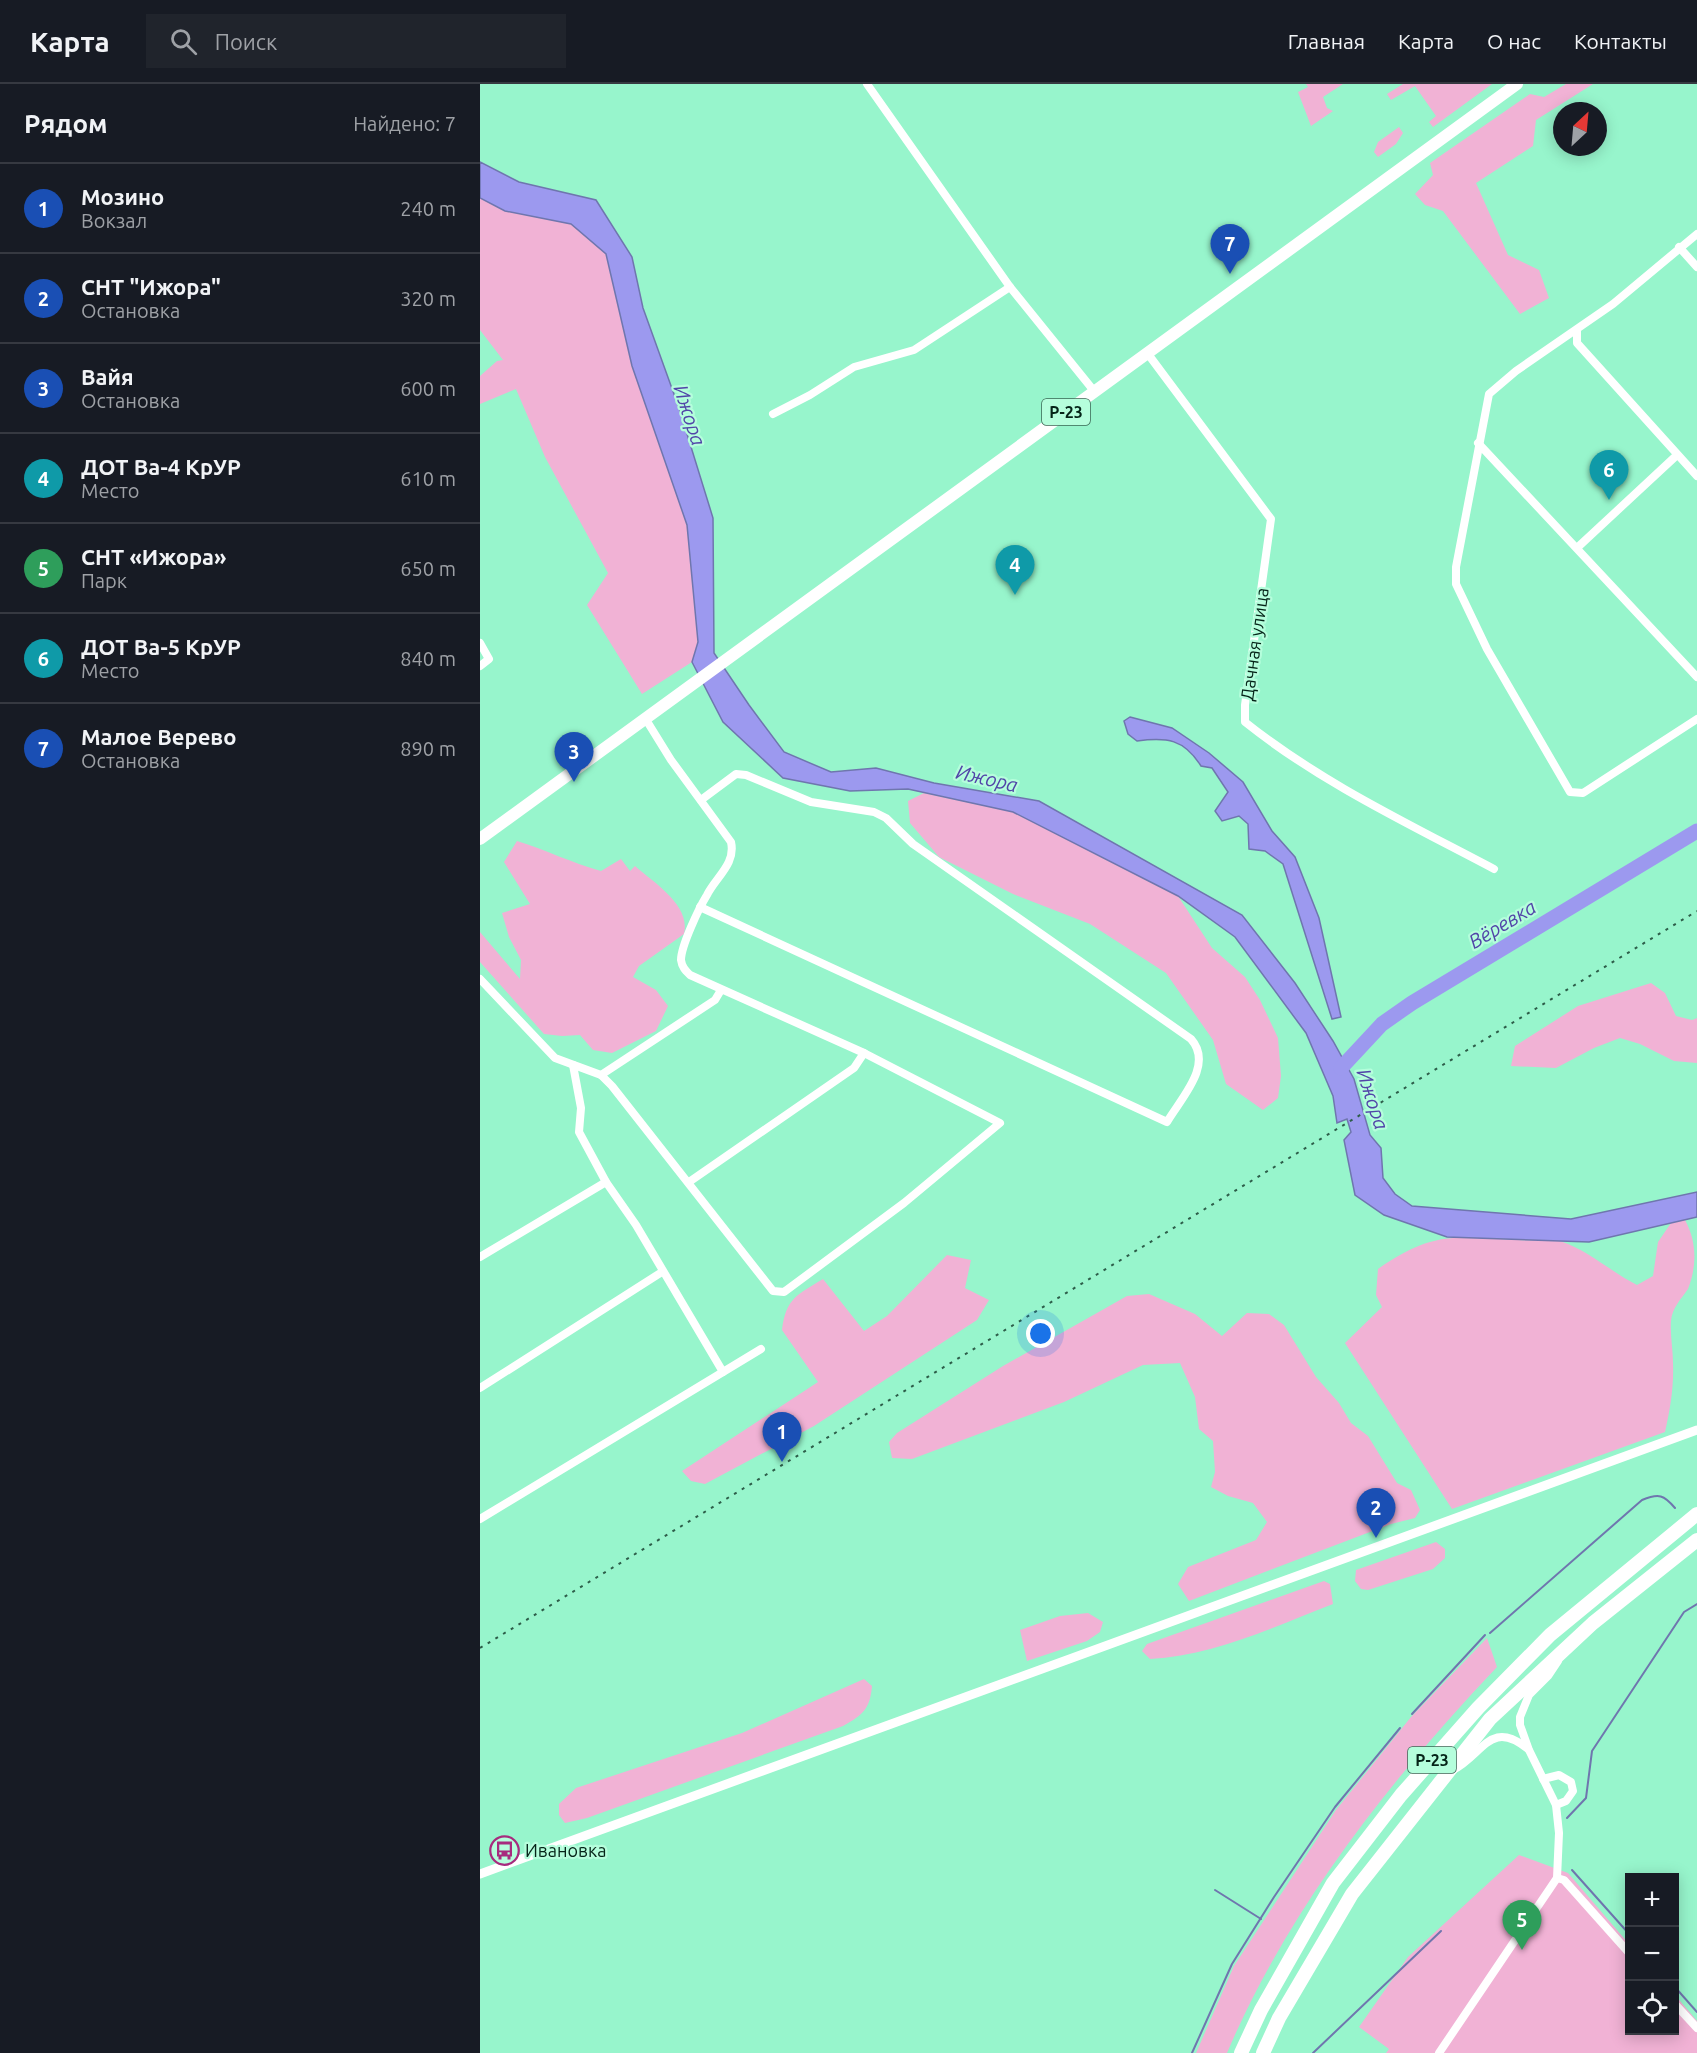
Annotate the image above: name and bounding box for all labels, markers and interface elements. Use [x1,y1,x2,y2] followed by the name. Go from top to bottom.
[146,14,566,68] search box
[167,25,200,58] icon: search
[30,26,110,57] text: Карта
[215,29,277,54] text: Поиск
[1288,29,1365,53] text: Главная
[1398,29,1454,53] text: Карта
[1487,29,1541,53] text: О нас
[1574,29,1667,53] text: Контакты
[1553,102,1607,156] north arrow
[24,109,108,138] text: Рядом
[353,112,456,135] text: Найдено: 7
[81,184,164,209] text: Мозино
[38,197,49,220] text: 1
[400,197,456,220] text: 240 m
[81,209,147,232] text: Вокзал
[1210,224,1250,274] pin: 7
[81,274,221,299] text: СНТ "Ижора"
[38,287,49,310] text: 2
[400,287,456,310] text: 320 m
[81,299,180,322] text: Остановка
[81,364,134,389] text: Вайя
[38,377,49,400] text: 3
[400,377,456,400] text: 600 m
[669,382,711,449] water label: Ижора
[81,389,180,412] text: Остановка
[1042,399,1090,425] road number: Р-23
[1590,450,1628,500] pin: 6
[81,454,241,479] text: ДОТ Ва-4 КрУР
[38,467,49,490] text: 4
[400,467,456,490] text: 610 m
[81,479,140,502] text: Место
[81,544,226,569] text: СНТ «Ижора»
[996,546,1034,595] pin: 4
[38,557,49,580] text: 5
[400,557,456,580] text: 650 m
[81,569,127,592] text: Парк
[1236,586,1272,702] street label: Дачная улица
[81,634,241,659] text: ДОТ Ва-5 КрУР
[38,647,49,670] text: 6
[400,647,456,670] text: 840 m
[81,659,140,682] text: Место
[81,724,237,749] text: Малое Верево
[554,732,593,782] pin: 3
[38,737,49,760] text: 7
[400,737,456,760] text: 890 m
[81,749,180,772] text: Остановка
[954,760,1020,796] water label: Ижора
[1464,895,1540,953] water label: Вёревка
[1352,1066,1394,1133] water label: Ижора
[1026,1319,1055,1348] your location
[762,1412,802,1462] pin: 1
[1356,1488,1396,1538] pin: 2
[1408,1747,1456,1773] road number: Р-23
[488,1834,520,1866] bus stop icon: Ивановка
[525,1840,607,1860] place label: Ивановка
[1625,1873,1679,2035] map controls
[1625,1873,1679,1927] button: +
[1502,1900,1542,1950] pin: 5
[1625,1927,1679,1981] button: −
[1625,1981,1679,2035] button: locate

